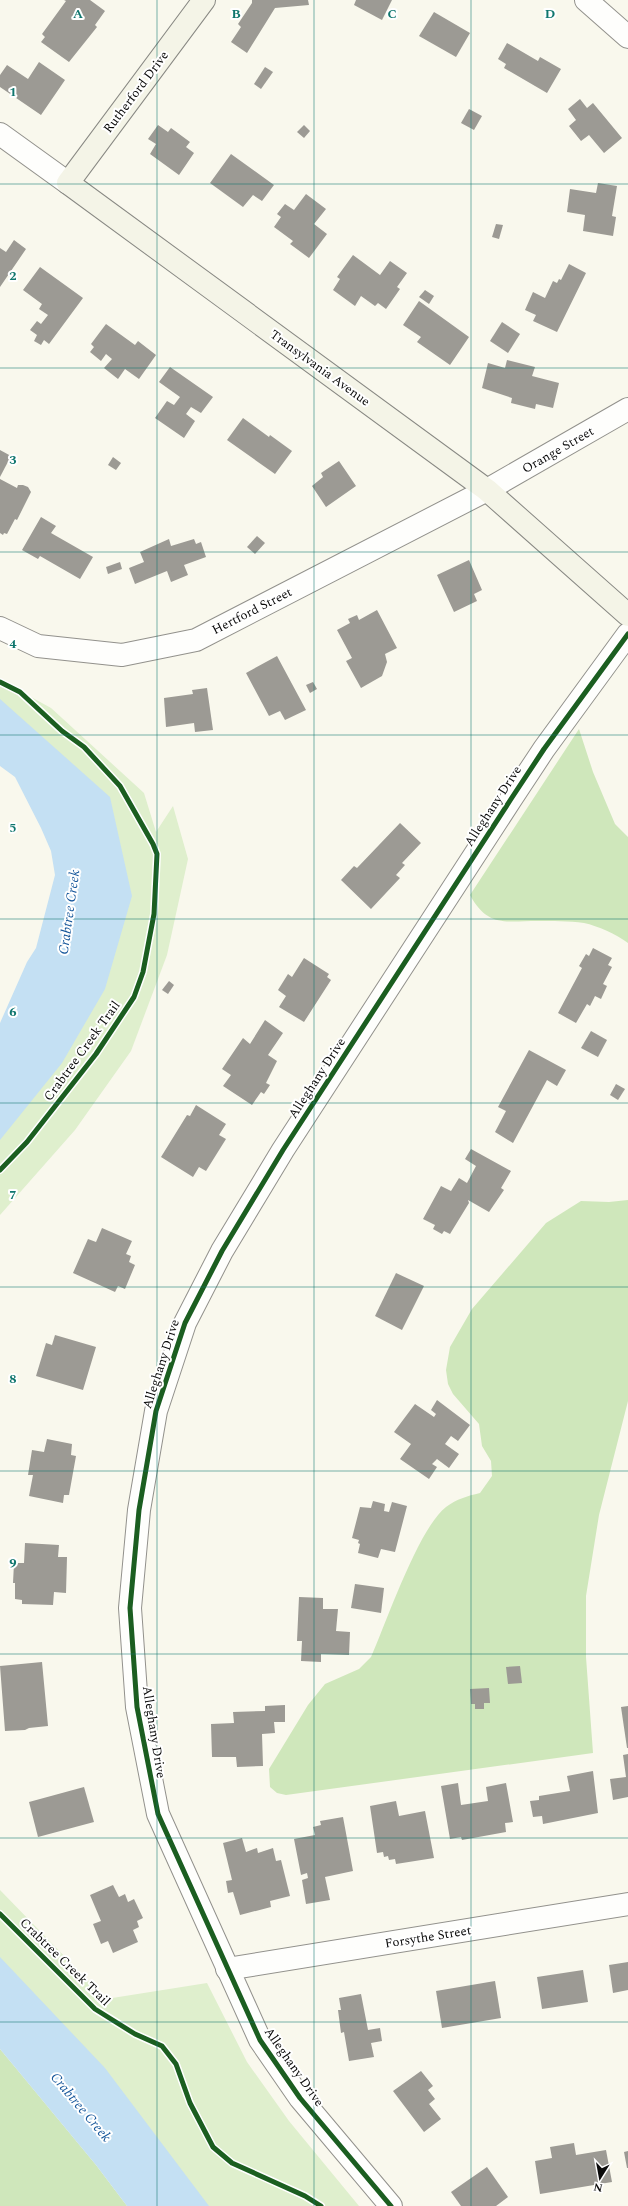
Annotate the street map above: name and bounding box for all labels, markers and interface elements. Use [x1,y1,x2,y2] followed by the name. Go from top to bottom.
[73,4,83,24] text: A
[231,4,241,24] text: B
[387,4,397,24] text: C
[545,4,555,24] text: D
[98,47,174,137] street label: Rutherford Drive
[9,82,17,102] text: 1
[9,266,17,286] text: 2
[266,325,374,411] street label: Transylvania Avenue
[518,421,598,479] street label: Orange Street
[9,450,17,470] text: 3
[208,582,296,640] street label: Hertford Street
[9,634,17,654] text: 4
[459,761,527,851] street label: Alleghany Drive
[9,818,17,838] text: 5
[53,868,85,956] water label: Crabtree Creek
[39,997,125,1105] street label: Crabtree Creek Trail
[9,1002,17,1022] text: 6
[283,1033,351,1123] street label: Alleghany Drive
[9,1185,17,1205] text: 7
[137,1317,185,1411] street label: Alleghany Drive
[9,1369,17,1389] text: 8
[9,1553,17,1573] text: 9
[137,1684,171,1780] street label: Alleghany Drive
[15,1913,115,2011] street label: Crabtree Creek Trail
[383,1920,473,1954] street label: Forsythe Street
[259,2023,329,2111] street label: Alleghany Drive
[45,2068,117,2147] water label: Crabtree Creek
[580,2158,620,2198] north arrow
[592,2178,604,2197] text: N

